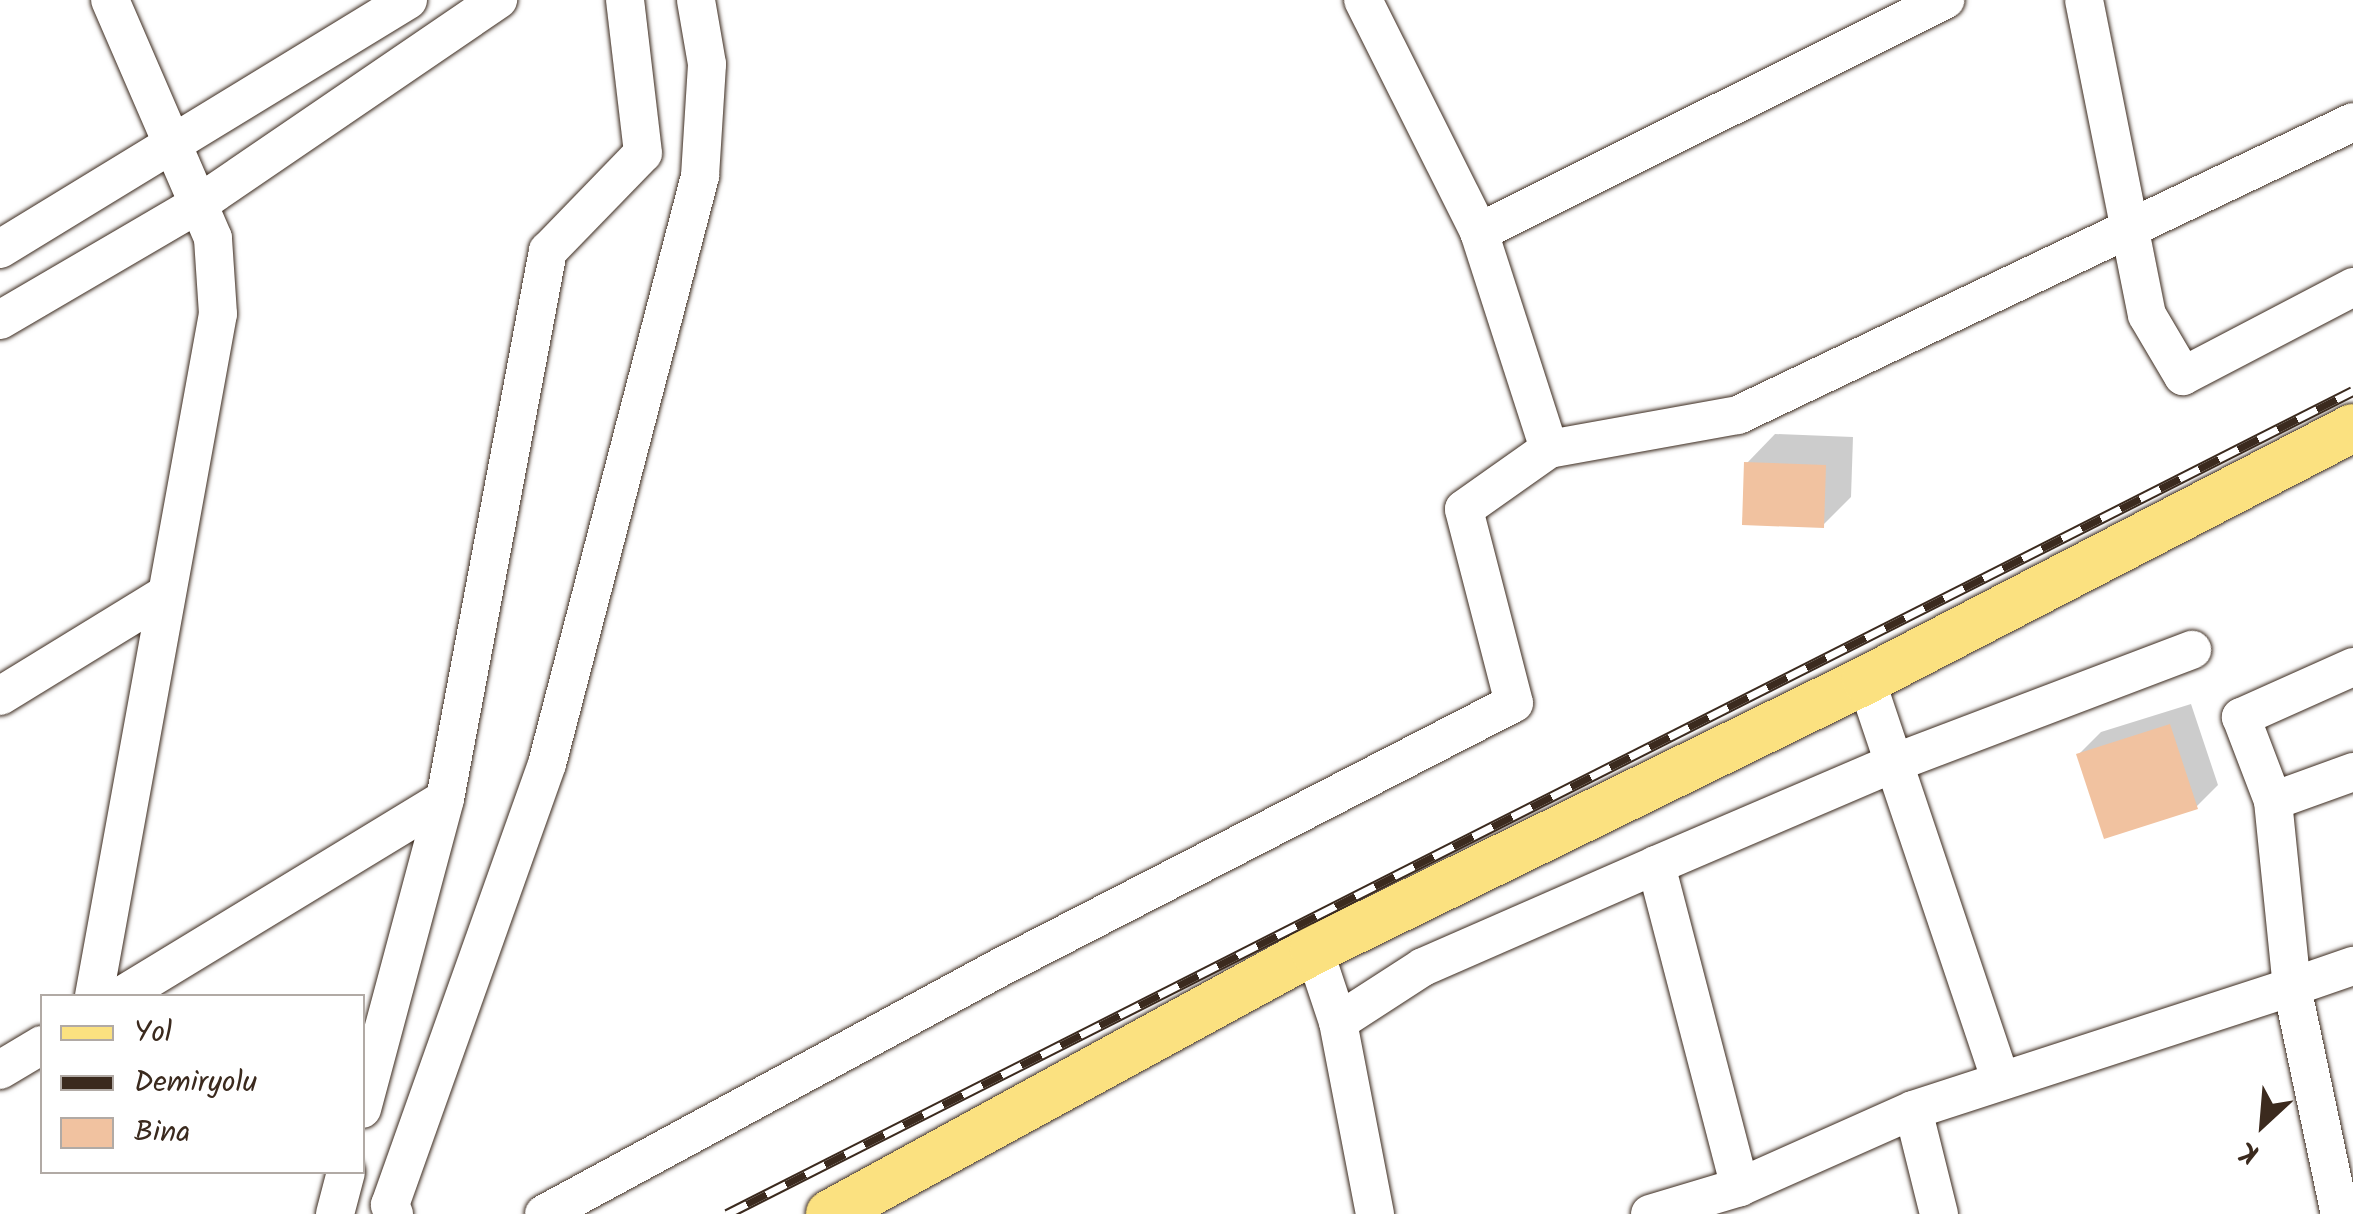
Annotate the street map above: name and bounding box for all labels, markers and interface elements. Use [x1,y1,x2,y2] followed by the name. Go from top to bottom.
[40,994,365,1174] legend
[134,1009,172,1057] text: Yol
[134,1059,257,1107] text: Demiryolu
[2213,1074,2313,1174] north arrow
[134,1109,190,1157] text: Bina
[2232,1127,2267,1175] text: K

